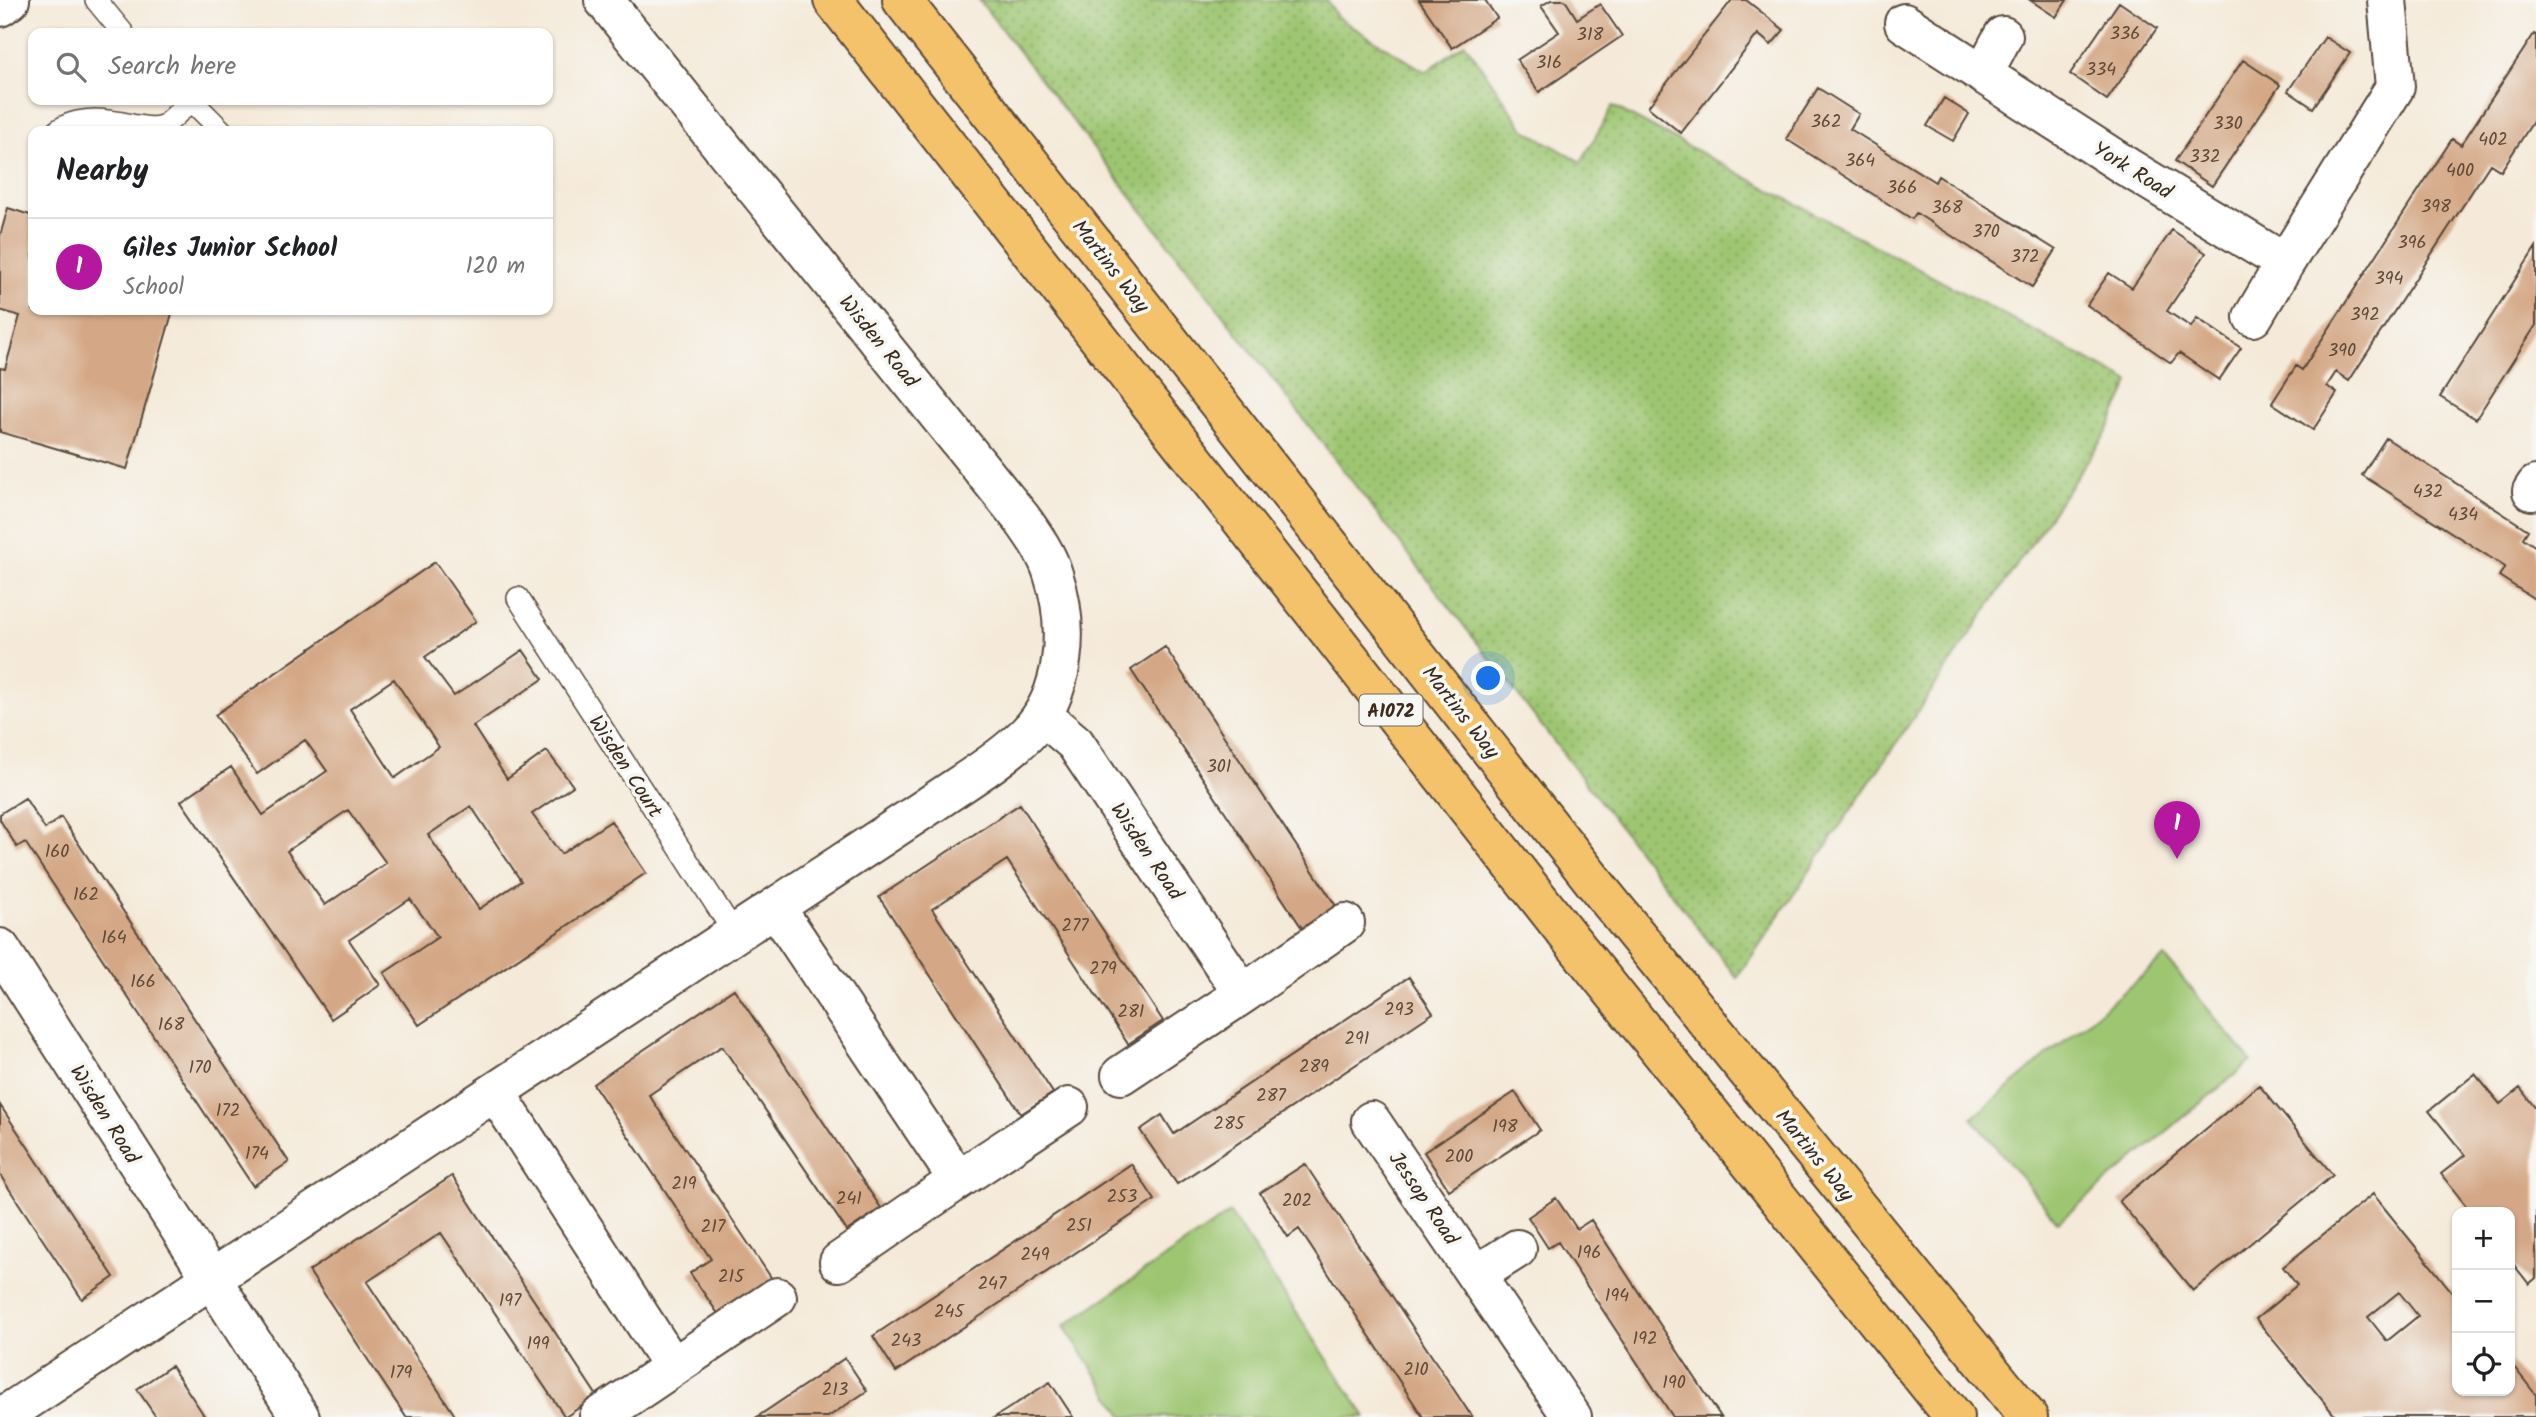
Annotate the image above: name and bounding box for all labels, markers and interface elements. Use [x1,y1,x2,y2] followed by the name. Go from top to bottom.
[2110,20,2140,49] house number: 336
[1577,21,1604,50] house number: 318
[28,28,553,105] search box
[108,46,236,88] text: Search here
[52,48,90,86] icon: search
[1536,49,1562,78] house number: 316
[2086,56,2116,85] house number: 334
[1811,108,1841,137] house number: 362
[2213,110,2243,139] house number: 330
[2478,126,2508,155] house number: 402
[2086,134,2179,209] street label: York Road
[2189,143,2221,172] house number: 332
[1845,147,1875,176] house number: 364
[56,148,148,196] text: Nearby
[2446,157,2474,186] house number: 400
[1887,174,1917,203] house number: 366
[2421,193,2451,222] house number: 398
[1931,194,1963,223] house number: 368
[1063,213,1157,321] street label: Martins Way
[1972,218,2000,247] house number: 370
[123,228,337,270] text: Giles Junior School
[2397,229,2427,258] house number: 396
[2010,243,2040,272] house number: 372
[76,249,82,285] text: 1
[465,249,525,285] text: 120 m
[2375,265,2404,294] house number: 394
[123,270,184,306] text: School
[830,288,926,396] street label: Wisden Road
[2350,301,2380,330] house number: 392
[2328,337,2356,366] house number: 390
[2413,478,2443,507] house number: 432
[2448,501,2478,530] house number: 434
[1413,659,1507,767] street label: Martins Way
[1471,661,1505,695] your location
[1360,694,1422,726] road number: A1072
[579,709,671,826] street label: Wisden Court
[1207,753,1231,782] house number: 301
[1101,796,1191,908] street label: Wisden Road
[2154,801,2200,859] pin: 1
[45,838,69,867] house number: 160
[73,881,99,910] house number: 162
[1061,912,1089,941] house number: 277
[101,924,127,953] house number: 164
[1089,955,1117,984] house number: 279
[130,968,156,997] house number: 166
[1384,996,1414,1025] house number: 293
[1118,998,1144,1027] house number: 281
[158,1011,184,1040] house number: 168
[1345,1025,1369,1054] house number: 291
[1299,1053,1329,1082] house number: 289
[189,1054,211,1083] house number: 170
[60,1059,148,1171] street label: Wisden Road
[1256,1082,1286,1111] house number: 287
[216,1097,240,1126] house number: 172
[1766,1102,1862,1210] street label: Martins Way
[1214,1110,1246,1139] house number: 285
[1492,1113,1518,1142] house number: 198
[245,1140,269,1169] house number: 174
[1445,1143,1473,1172] house number: 200
[1379,1145,1467,1253] street label: Jessop Road
[672,1170,697,1199] house number: 219
[1107,1183,1137,1212] house number: 253
[836,1185,862,1214] house number: 241
[1282,1187,1312,1216] house number: 202
[2452,1207,2515,1396] map controls
[2452,1207,2515,1270] button: +
[1066,1212,1092,1241] house number: 251
[701,1213,726,1242] house number: 217
[1577,1239,1601,1268] house number: 196
[1020,1241,1050,1270] house number: 249
[718,1263,745,1292] house number: 215
[978,1270,1007,1299] house number: 247
[2452,1270,2515,1333] button: −
[1605,1282,1629,1311] house number: 194
[499,1287,522,1316] house number: 197
[934,1298,965,1327] house number: 245
[1633,1325,1657,1354] house number: 192
[891,1327,921,1356] house number: 243
[526,1330,550,1359] house number: 199
[2452,1333,2515,1396] button: locate
[1403,1356,1429,1385] house number: 210
[390,1359,413,1388] house number: 179
[1662,1369,1686,1398] house number: 190
[822,1376,848,1405] house number: 213

